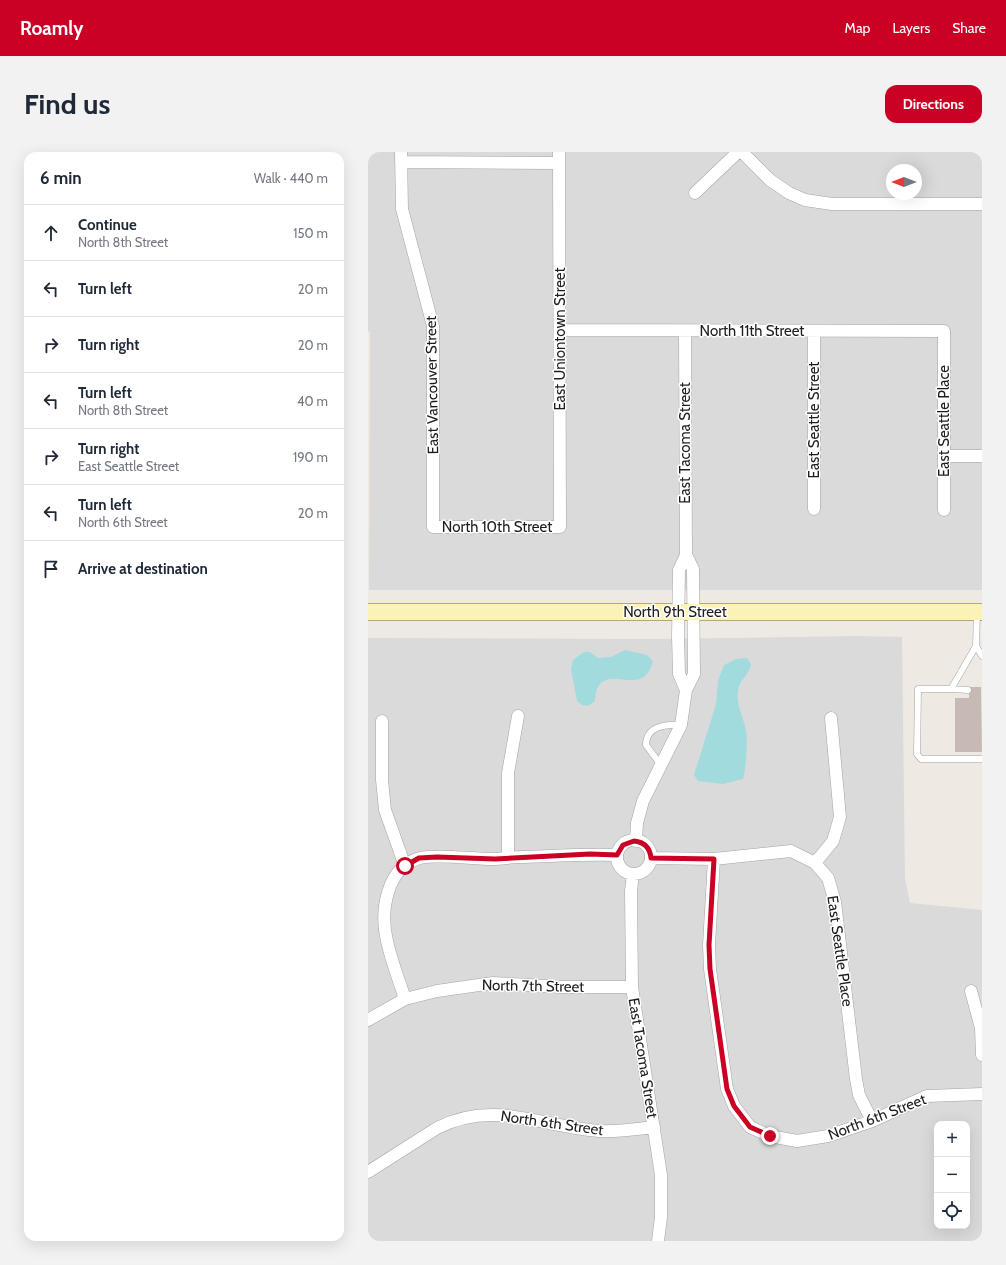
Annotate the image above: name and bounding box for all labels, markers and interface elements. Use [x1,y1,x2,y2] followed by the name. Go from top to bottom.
[20,17,83,40] text: Roamly
[845,19,870,37] text: Map
[892,19,930,37] text: Layers
[952,19,986,37] text: Share
[885,85,982,123] button: Directions
[24,87,110,121] text: Find us
[886,164,922,200] north arrow
[40,168,82,188] text: 6 min
[254,170,328,186] text: Walk · 440 m
[78,216,137,234] text: Continue
[40,222,62,244] icon: ahead
[293,225,328,241] text: 150 m
[78,234,168,250] text: North 8th Street
[551,267,569,411] street label: East Uniontown Street
[40,278,62,300] icon: left
[78,280,132,298] text: Turn left
[298,281,328,297] text: 20 m
[422,316,442,454] street label: East Vancouver Street
[700,322,804,340] street label: North 11th Street
[40,334,62,356] icon: right
[78,336,139,354] text: Turn right
[298,337,328,353] text: 20 m
[805,362,823,478] street label: East Seattle Street
[935,365,953,477] street label: East Seattle Place
[676,382,694,504] street label: East Tacoma Street
[78,384,132,402] text: Turn left
[40,390,62,412] icon: left
[297,393,328,409] text: 40 m
[78,402,168,418] text: North 8th Street
[78,440,139,458] text: Turn right
[40,446,62,468] icon: right
[293,449,328,465] text: 190 m
[78,458,179,474] text: East Seattle Street
[78,496,132,514] text: Turn left
[40,502,62,524] icon: left
[298,505,328,521] text: 20 m
[78,514,168,530] text: North 6th Street
[442,518,552,536] street label: North 10th Street
[40,558,62,580] icon: arrive
[78,560,208,578] text: Arrive at destination
[623,603,727,621] street label: North 9th Street
[396,857,414,875] route start
[823,894,857,1008] street label: East Seattle Place
[482,976,584,996] street label: North 7th Street
[625,997,661,1119] street label: East Tacoma Street
[825,1090,929,1144] street label: North 6th Street
[499,1107,605,1139] street label: North 6th Street
[934,1121,970,1229] map controls
[934,1121,970,1157] button: +
[761,1127,779,1145] route end
[934,1157,970,1193] button: −
[934,1193,970,1229] button: locate

